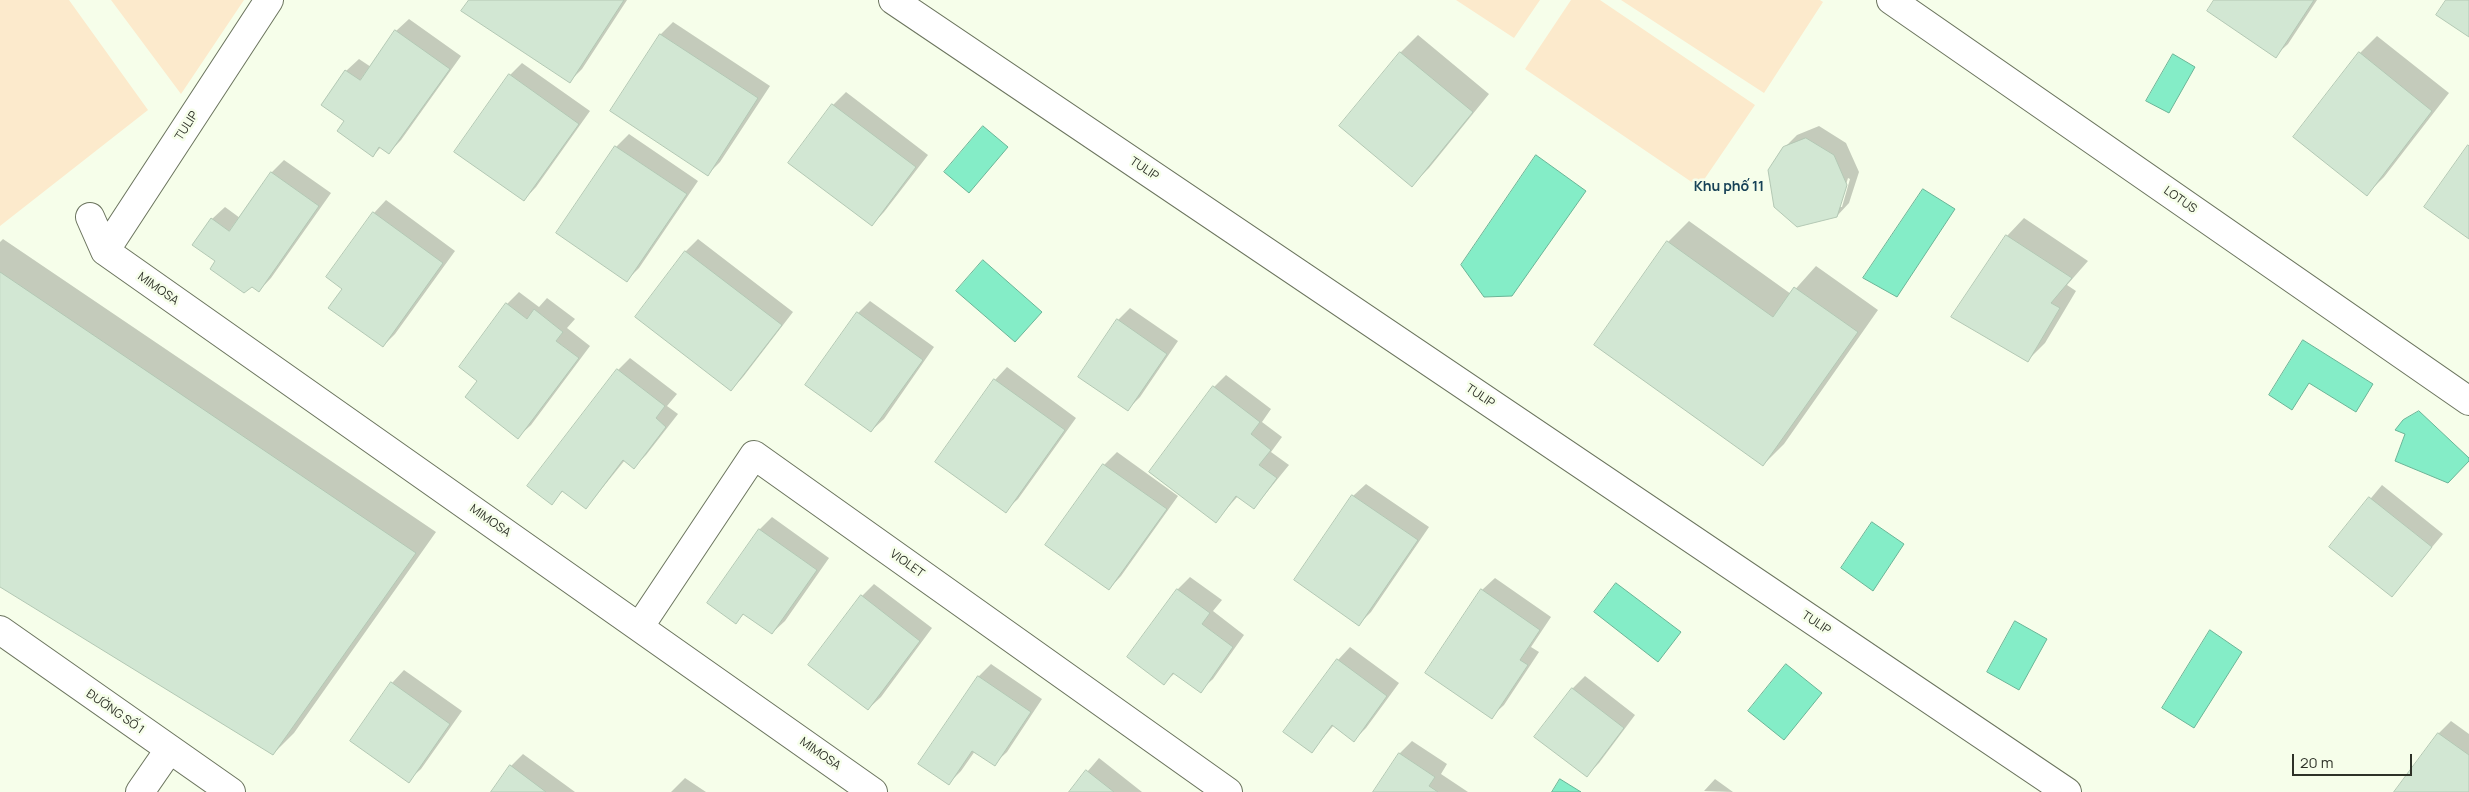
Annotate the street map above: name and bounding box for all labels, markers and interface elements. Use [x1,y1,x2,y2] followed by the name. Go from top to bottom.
[172,109,202,143] street label: TULIP
[1127,154,1161,184] street label: TULIP
[1694,179,1764,195] district label: Khu phố 11
[2161,184,2199,216] street label: LOTUS
[135,270,181,308] street label: MIMOSA
[1463,381,1497,411] street label: TULIP
[467,502,513,540] street label: MIMOSA
[887,547,927,581] street label: VIOLET
[1799,608,1833,638] street label: TULIP
[83,687,147,737] street label: ĐƯỜNG SỐ 1
[797,735,843,773] street label: MIMOSA
[2294,744,2414,776] scale bar
[2300,752,2333,773] text: 20 m

